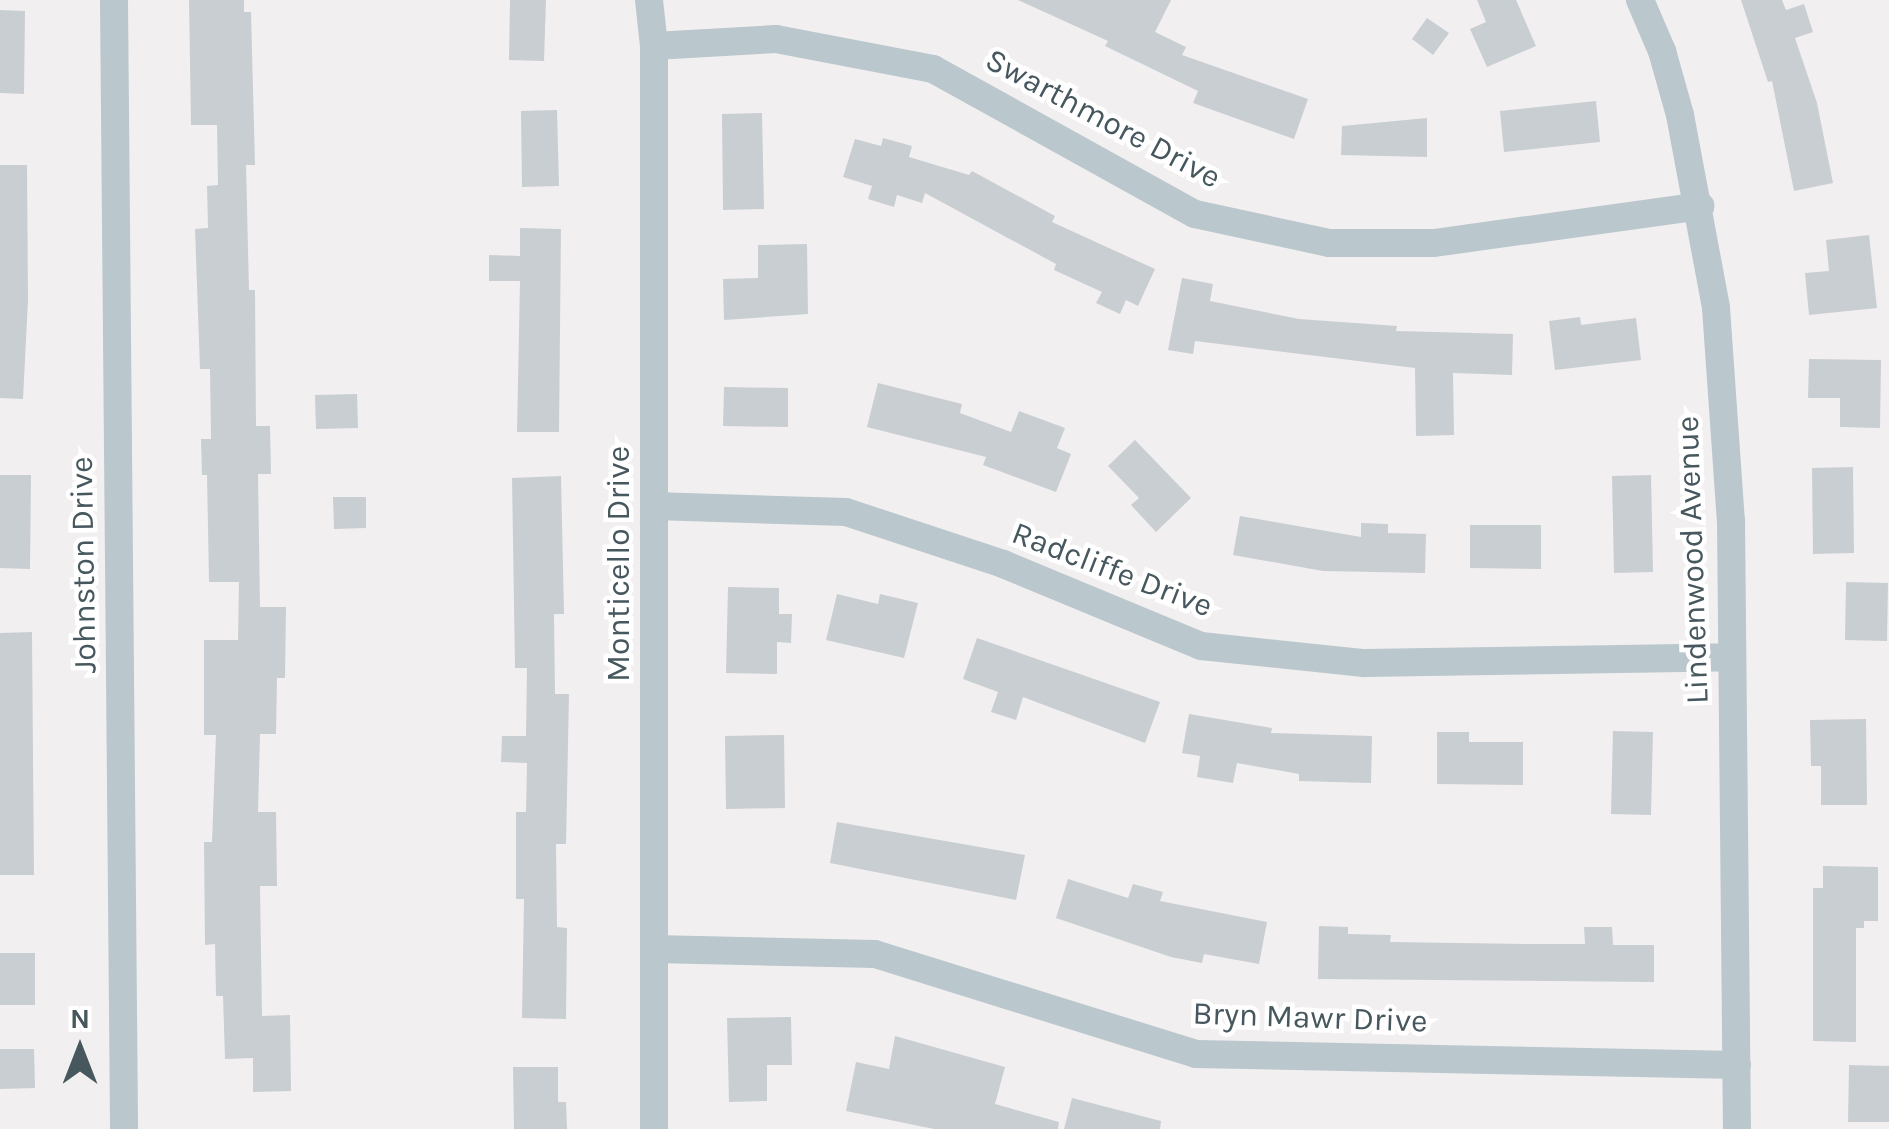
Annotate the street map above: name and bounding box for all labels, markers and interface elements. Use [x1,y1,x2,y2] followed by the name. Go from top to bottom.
[979,41,1227,197] street label: Swarthmore Drive
[1669,415,1717,705] street label: Lindenwood Avenue
[600,446,638,682] street label: Monticello Drive
[63,456,105,674] street label: Johnston Drive
[1006,514,1218,626] street label: Radcliffe Drive
[1192,995,1428,1041] street label: Bryn Mawr Drive
[30,999,130,1099] north arrow
[70,1002,90,1035] text: N

